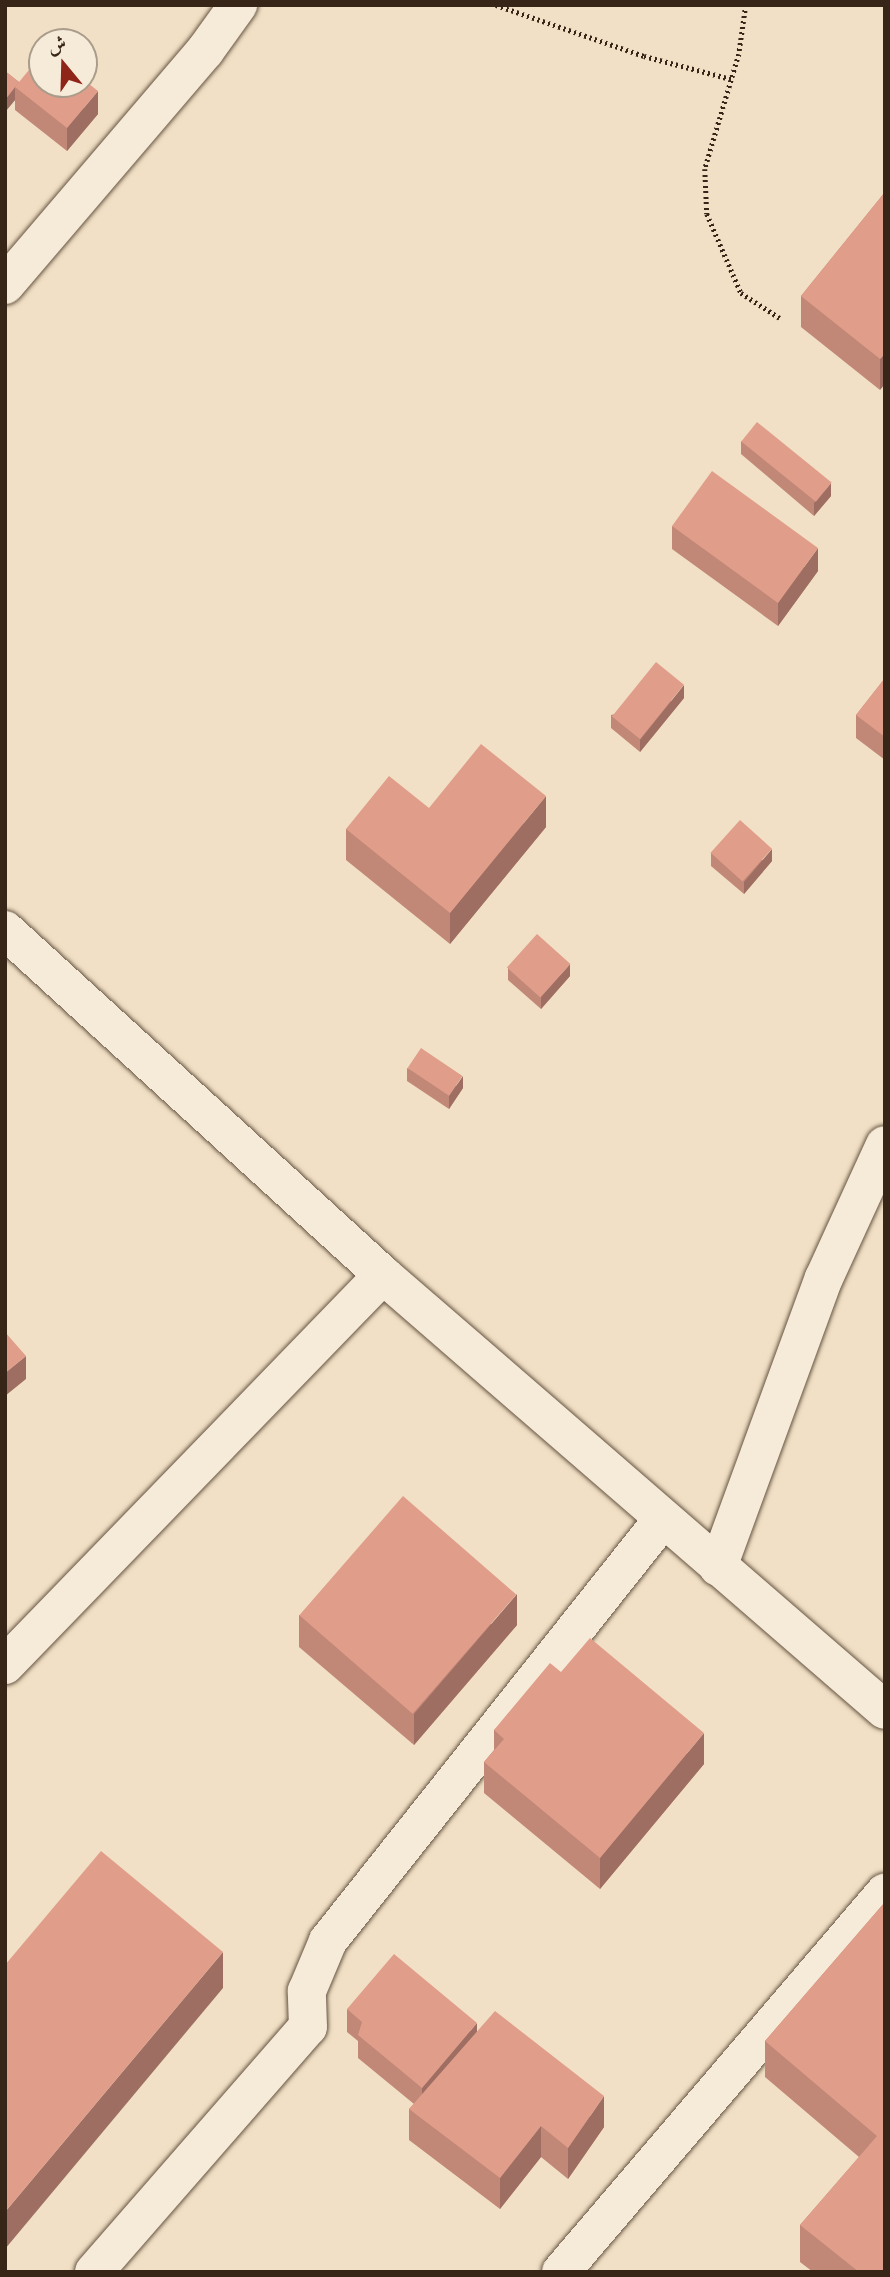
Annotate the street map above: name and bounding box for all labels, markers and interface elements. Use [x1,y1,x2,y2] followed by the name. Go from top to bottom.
[28,28,98,98] north arrow
[44,31,70,59] text: ش

